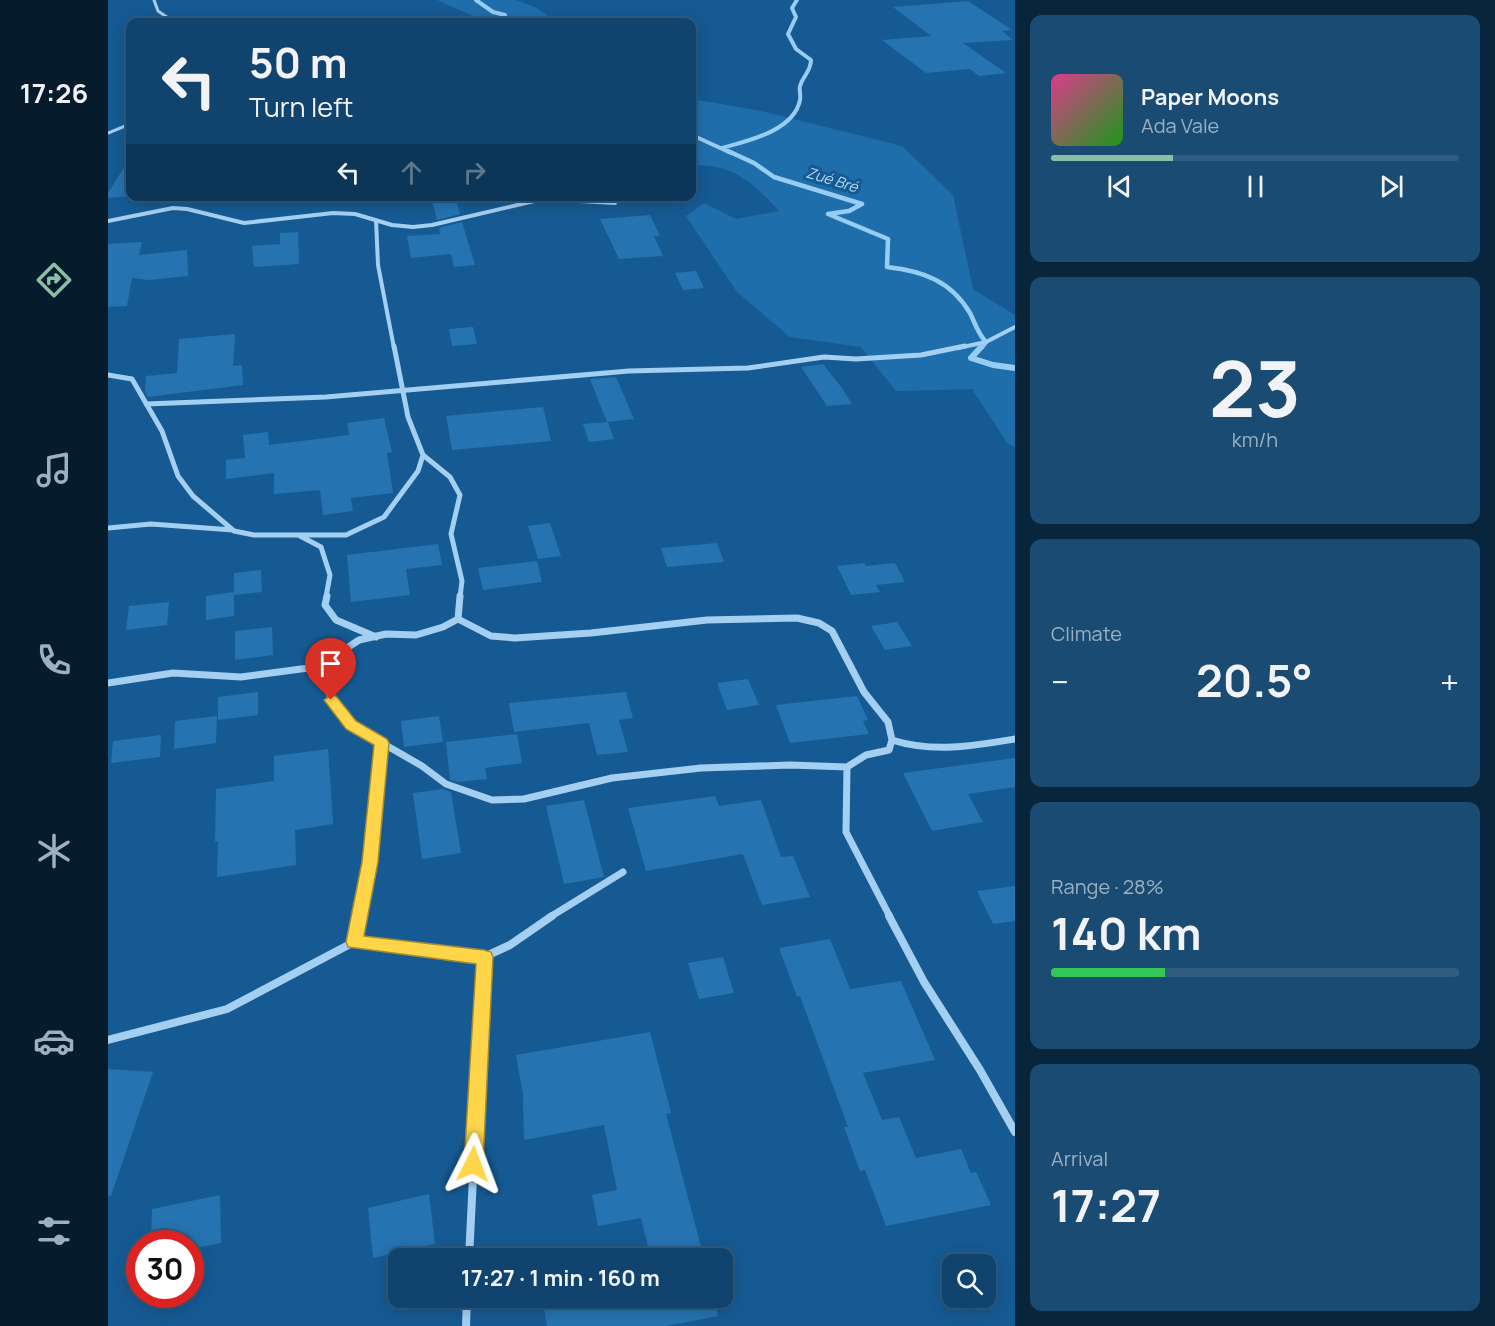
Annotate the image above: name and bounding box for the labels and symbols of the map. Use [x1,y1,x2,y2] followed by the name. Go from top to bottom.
[804,162,862,198] water label: Zué Bré
[305,638,356,700] pin
[441,1132,505,1196] position arrow
[126,1230,204,1308] speed limit sign: 30

